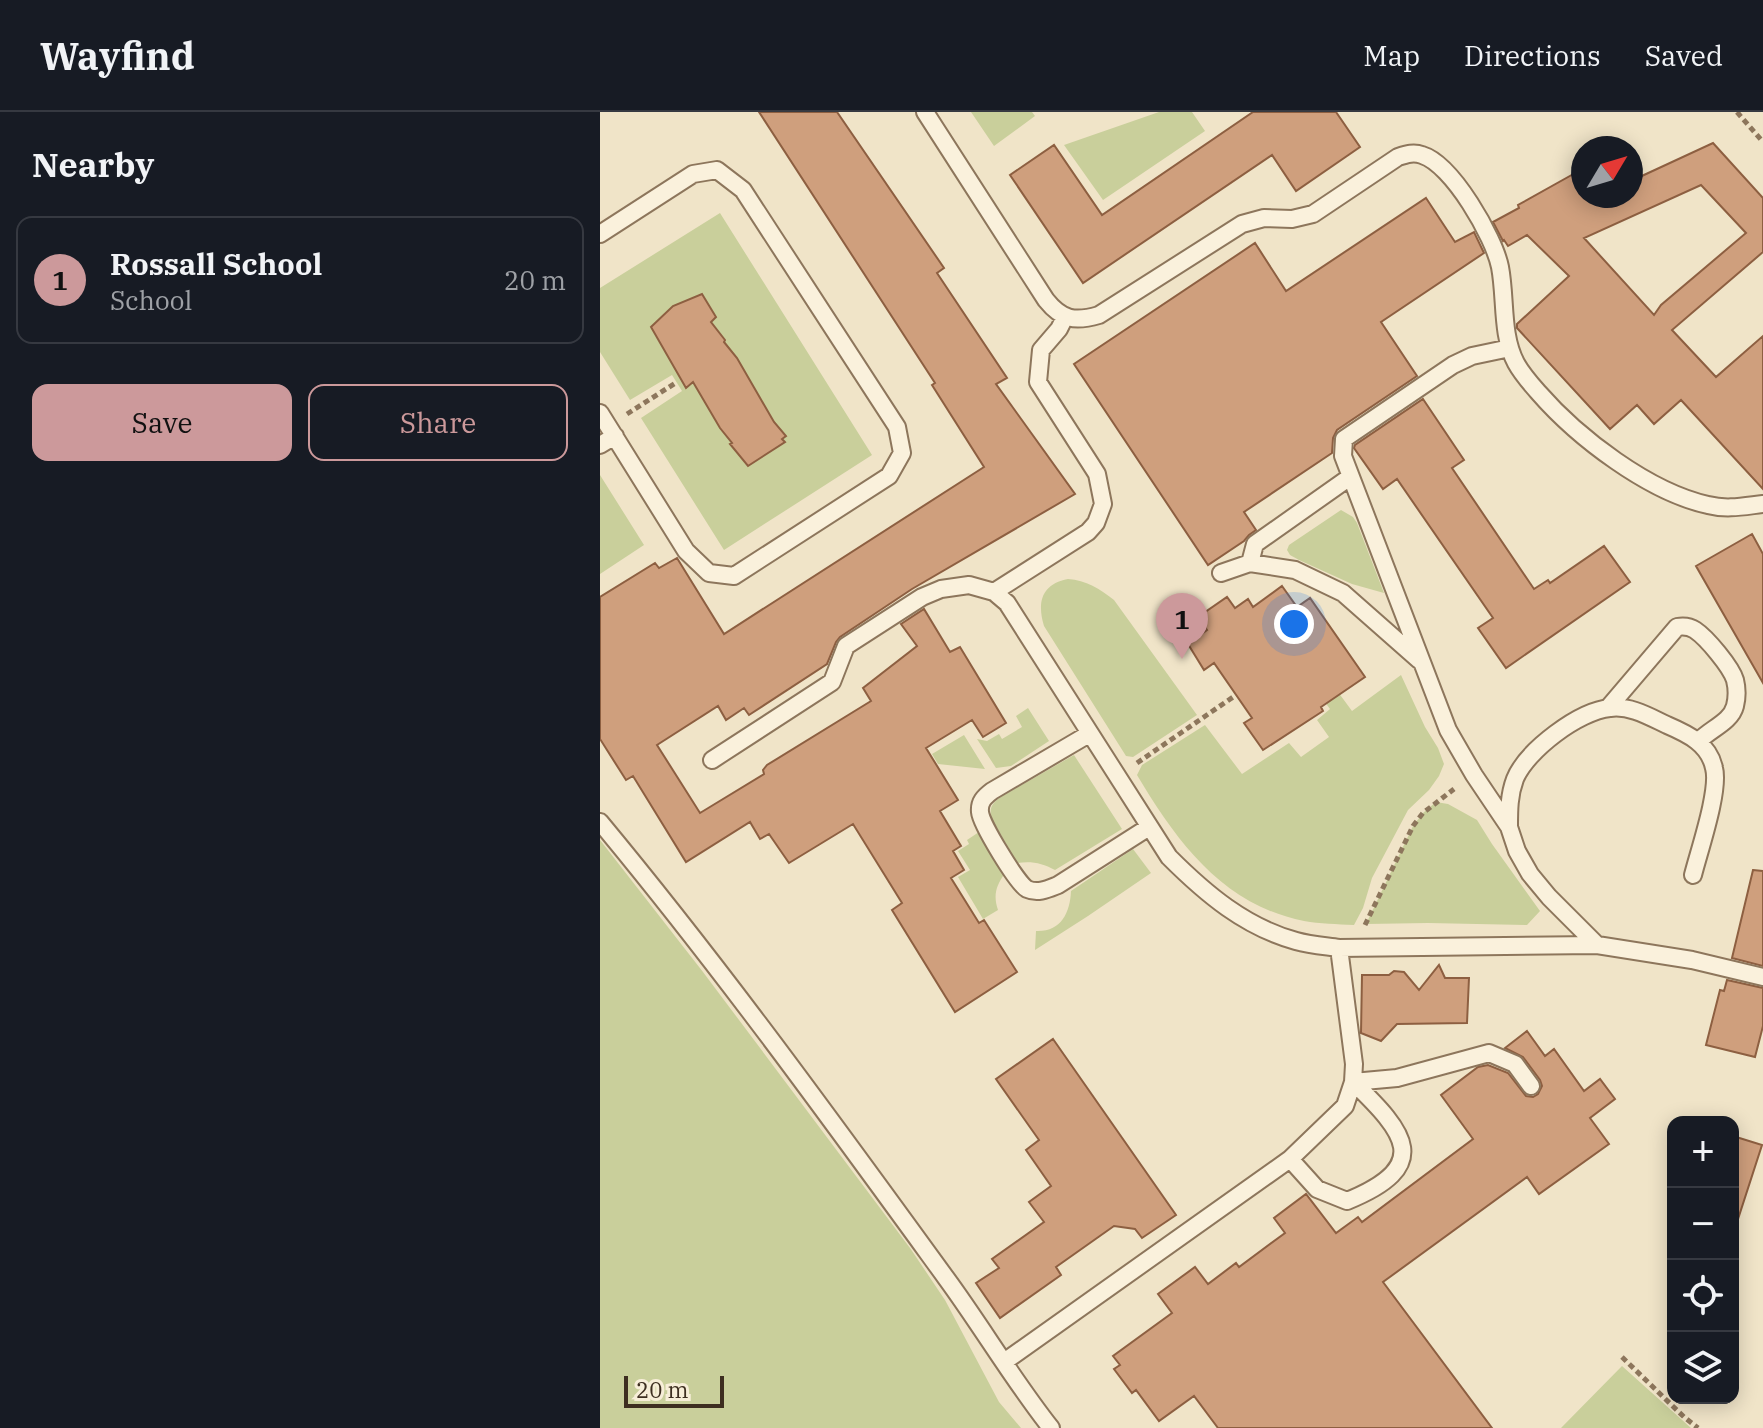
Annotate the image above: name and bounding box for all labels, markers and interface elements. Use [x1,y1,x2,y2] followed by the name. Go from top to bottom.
[40,31,195,80] text: Wayfind
[1363,37,1420,74] text: Map
[1464,37,1601,74] text: Directions
[1645,37,1723,74] text: Saved
[1571,136,1643,208] north arrow
[32,142,154,186] text: Nearby
[110,244,322,283] text: Rossall School
[52,263,68,297] text: 1
[504,263,566,297] text: 20 m
[110,283,192,317] text: School
[32,384,292,461] button: Save
[308,384,568,461] button: Share
[1156,593,1208,659] pin: 1
[1274,604,1314,644] your location
[1667,1116,1739,1404] map controls
[1667,1116,1739,1188] button: +
[1667,1188,1739,1260] button: −
[1667,1260,1739,1332] button: locate
[1667,1332,1739,1404] button: layers
[624,1372,724,1408] scale bar
[636,1375,688,1404] text: 20 m

